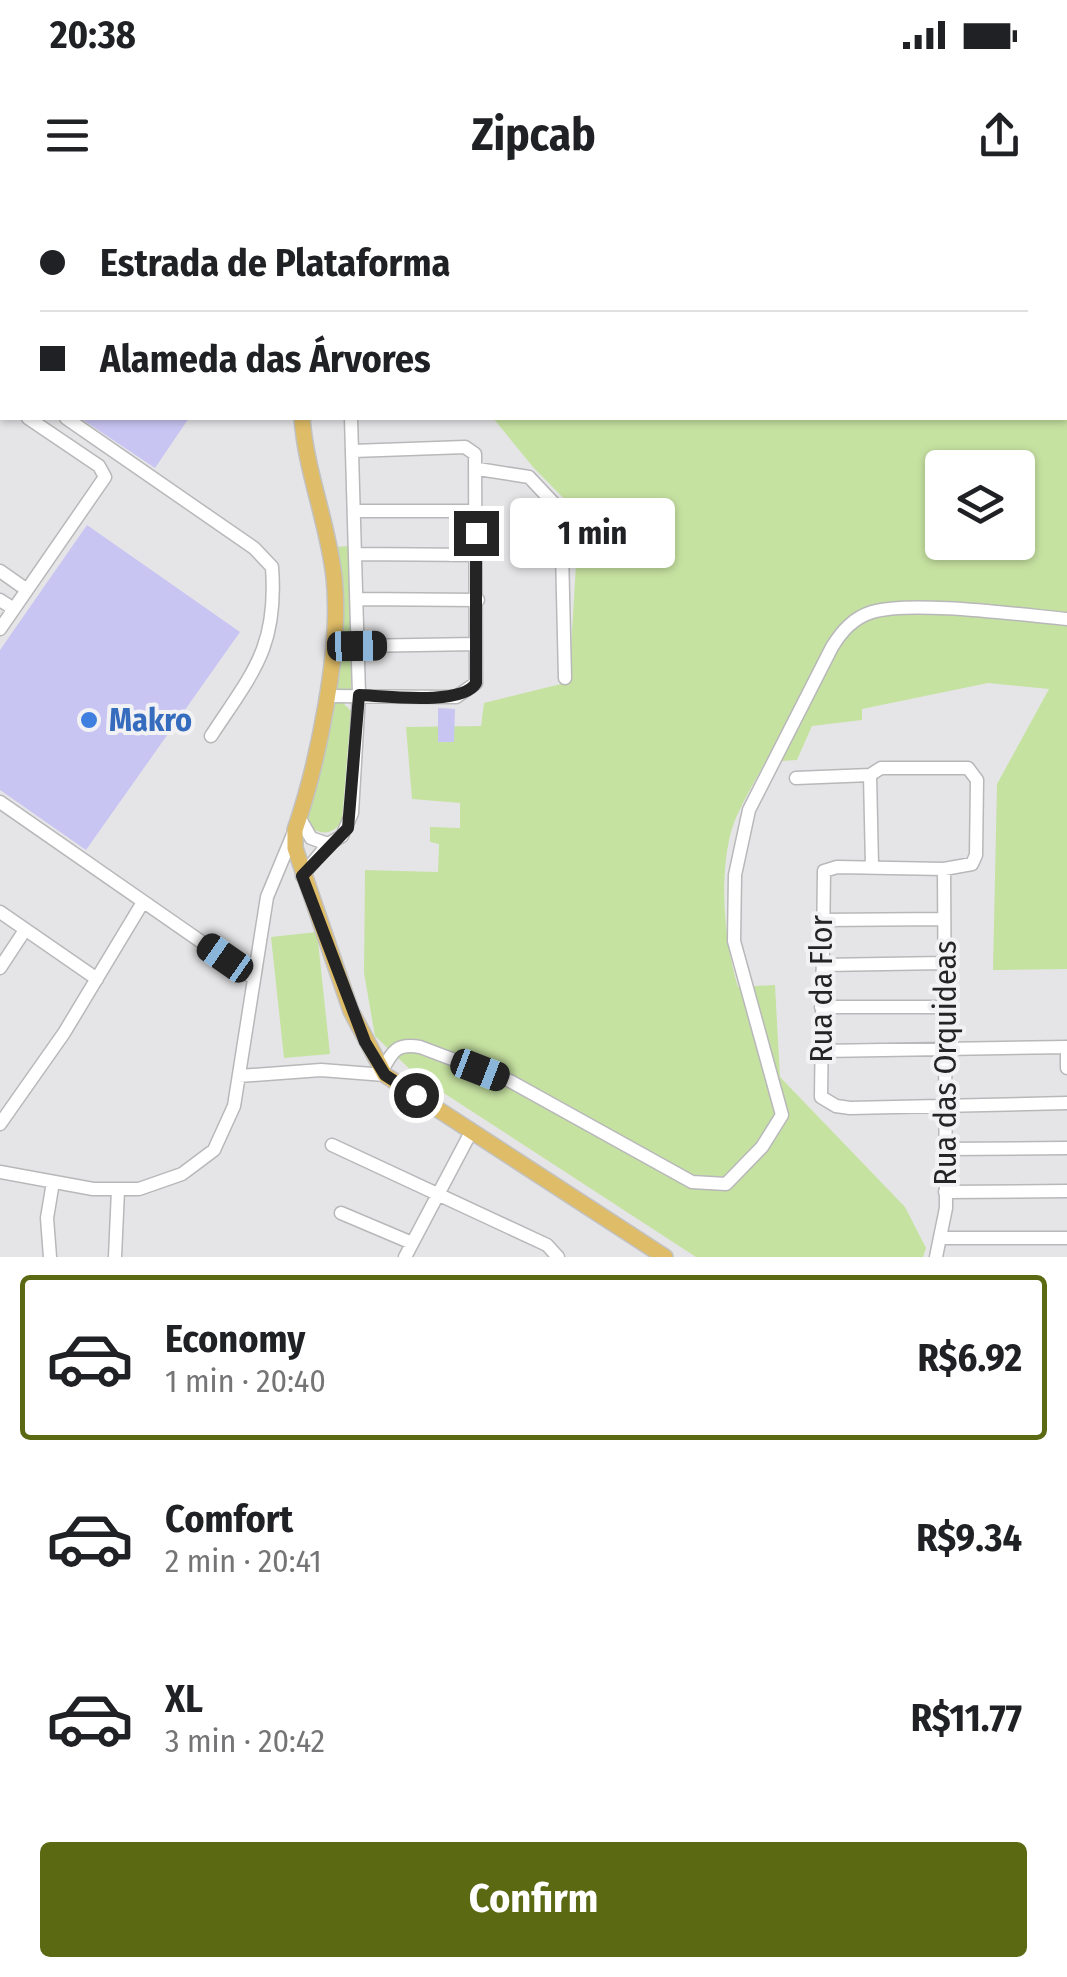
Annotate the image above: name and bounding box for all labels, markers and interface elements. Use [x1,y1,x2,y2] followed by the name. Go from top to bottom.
[50,12,136,58] text: 20:38
[40,108,95,163] icon: menu
[471,108,596,162] text: Zipcab
[972,108,1027,163] icon: share
[100,240,450,286] text: Estrada de Plataforma
[100,336,431,382] text: Alameda das Árvores
[925,450,1035,560] map controls
[925,450,1035,560] button: layers
[511,498,676,568] callout: 1 min
[454,511,499,556] route end
[558,514,627,552] text: 1 min
[327,630,387,662] car
[109,701,192,739] place label: Makro
[78,709,100,731] marker: Makro
[802,915,840,1063] street label: Rua da Flor
[192,929,258,987] car
[926,940,964,1186] street label: Rua das Orquideas
[447,1045,513,1095] car
[394,1073,439,1118] route start
[45,1313,135,1403] icon: car
[165,1316,305,1362] text: Economy
[918,1335,1022,1381] text: R$6.92
[165,1362,326,1400] text: 1 min · 20:40
[45,1493,135,1583] icon: car
[165,1496,293,1542] text: Comfort
[916,1515,1022,1561] text: R$9.34
[165,1542,322,1580] text: 2 min · 20:41
[45,1673,135,1763] icon: car
[165,1676,203,1722] text: XL
[911,1695,1022,1741] text: R$11.77
[165,1722,325,1760] text: 3 min · 20:42
[40,1842,1027,1957] button: Confirm

